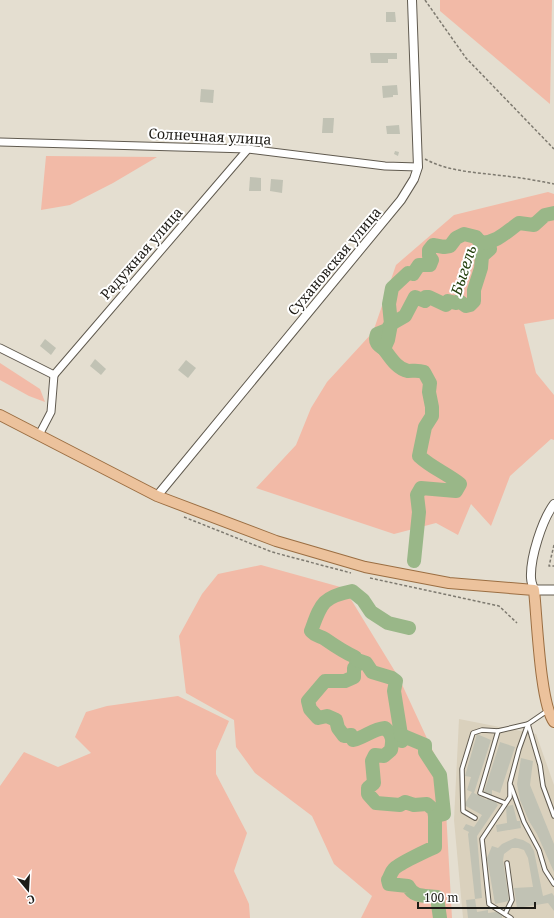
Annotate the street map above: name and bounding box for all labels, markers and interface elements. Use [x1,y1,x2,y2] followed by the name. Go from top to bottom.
[148,123,272,149] street label: Солнечная улица
[96,203,186,303] street label: Радужная улица
[283,203,385,319] street label: Сухановская улица
[445,242,481,299] water label: Быгель
[8,870,48,910] north arrow
[418,884,535,910] scale bar
[424,889,459,906] text: 100 m
[25,892,37,908] text: С

